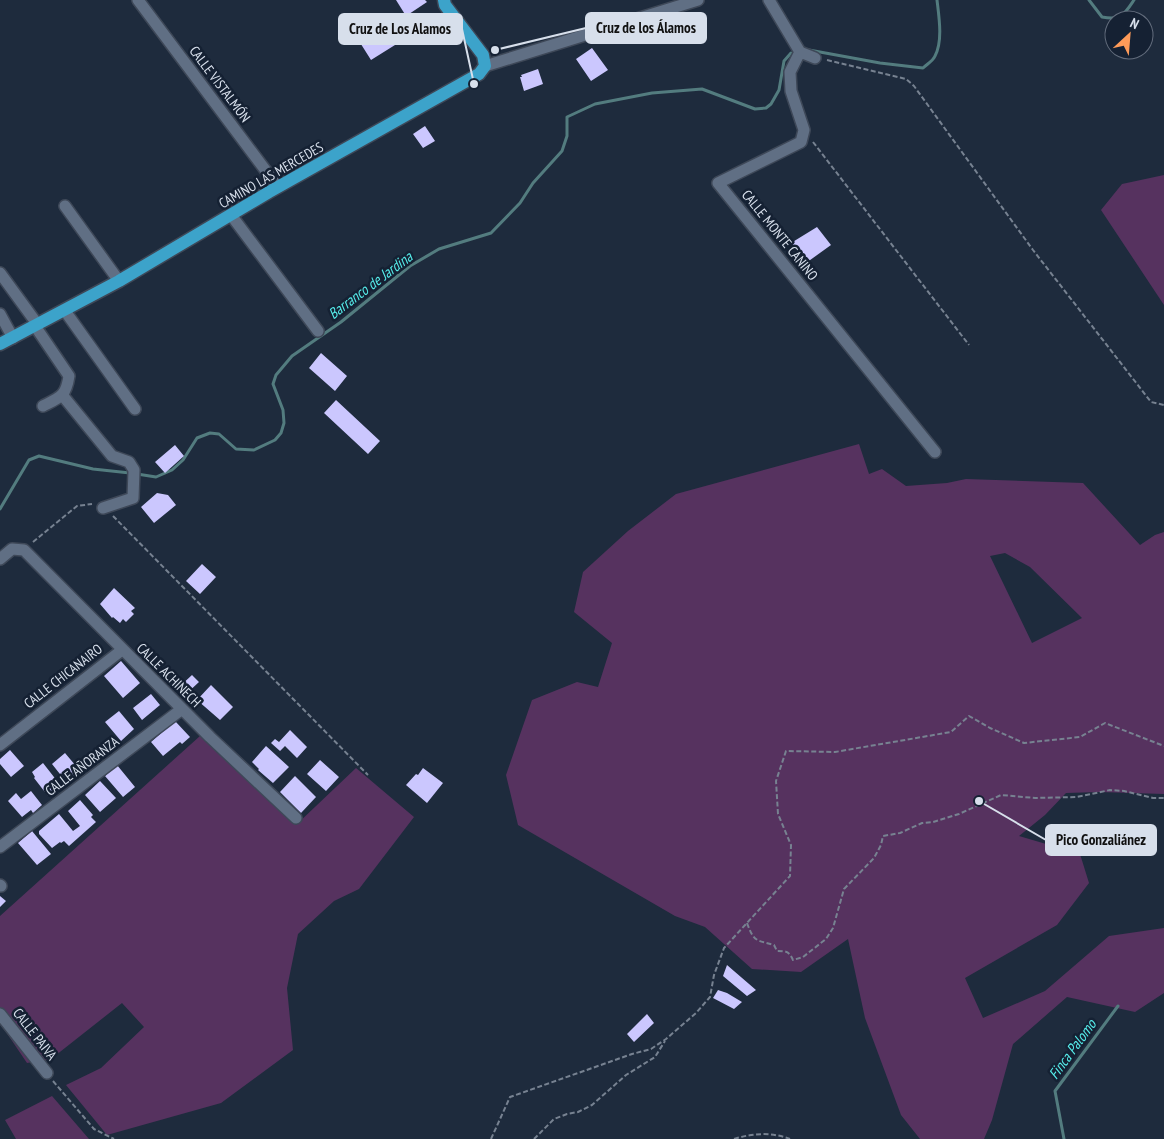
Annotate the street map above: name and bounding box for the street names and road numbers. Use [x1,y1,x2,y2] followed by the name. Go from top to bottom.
[186,42,254,126] street label: CALLE VISTALMÓN
[216,138,326,212] street label: CAMINO LAS MERCEDES
[738,186,822,284] street label: CALLE MONTE CANINO
[133,639,205,711] street label: CALLE ACHINECH
[20,640,106,712] street label: CALLE CHICANAIRO
[42,732,123,800] street label: CALLE AÑORANZA
[9,1004,61,1064] street label: CALLE PAIVA

